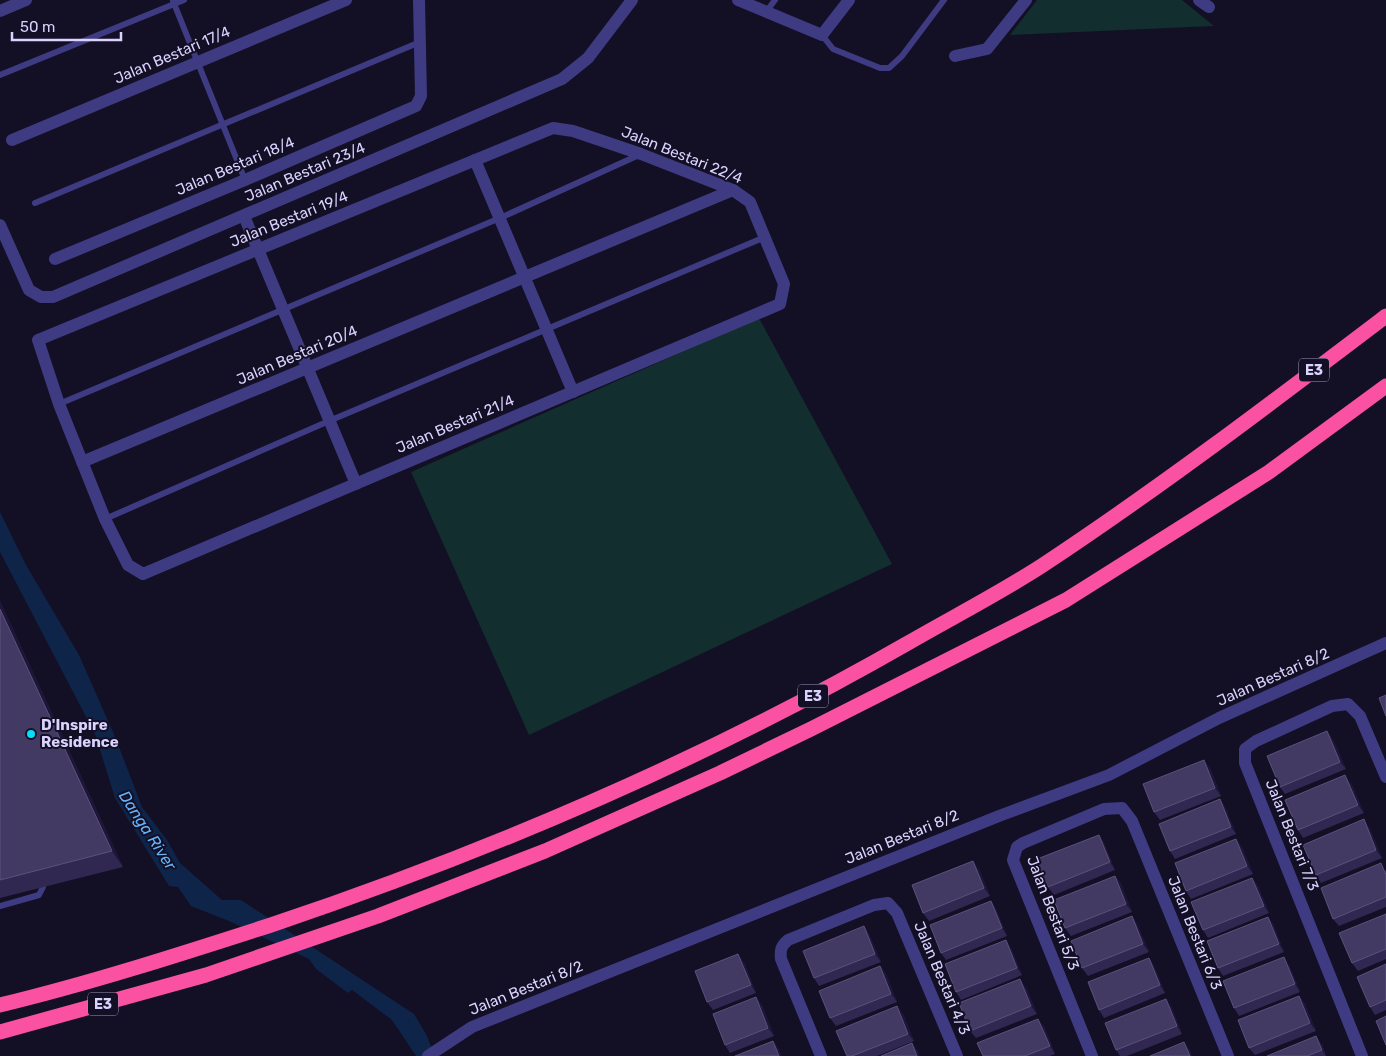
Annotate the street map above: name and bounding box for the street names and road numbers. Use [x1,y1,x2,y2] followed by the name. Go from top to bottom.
[111,22,233,88] street label: Jalan Bestari 17/4
[619,123,745,187] street label: Jalan Bestari 22/4
[173,133,297,199] street label: Jalan Bestari 18/4
[242,138,368,206] street label: Jalan Bestari 23/4
[227,187,351,251] street label: Jalan Bestari 19/4
[234,321,360,389] street label: Jalan Bestari 20/4
[1299,358,1329,382] road number: E3
[393,391,517,457] street label: Jalan Bestari 21/4
[1214,644,1332,710] street label: Jalan Bestari 8/2
[798,684,828,708] road number: E3
[1261,777,1323,893] street label: Jalan Bestari 7/3
[843,806,962,868] street label: Jalan Bestari 8/2
[1023,853,1083,973] street label: Jalan Bestari 5/3
[1164,874,1226,992] street label: Jalan Bestari 6/3
[910,919,974,1037] street label: Jalan Bestari 4/3
[467,957,586,1019] street label: Jalan Bestari 8/2
[88,992,118,1016] road number: E3

